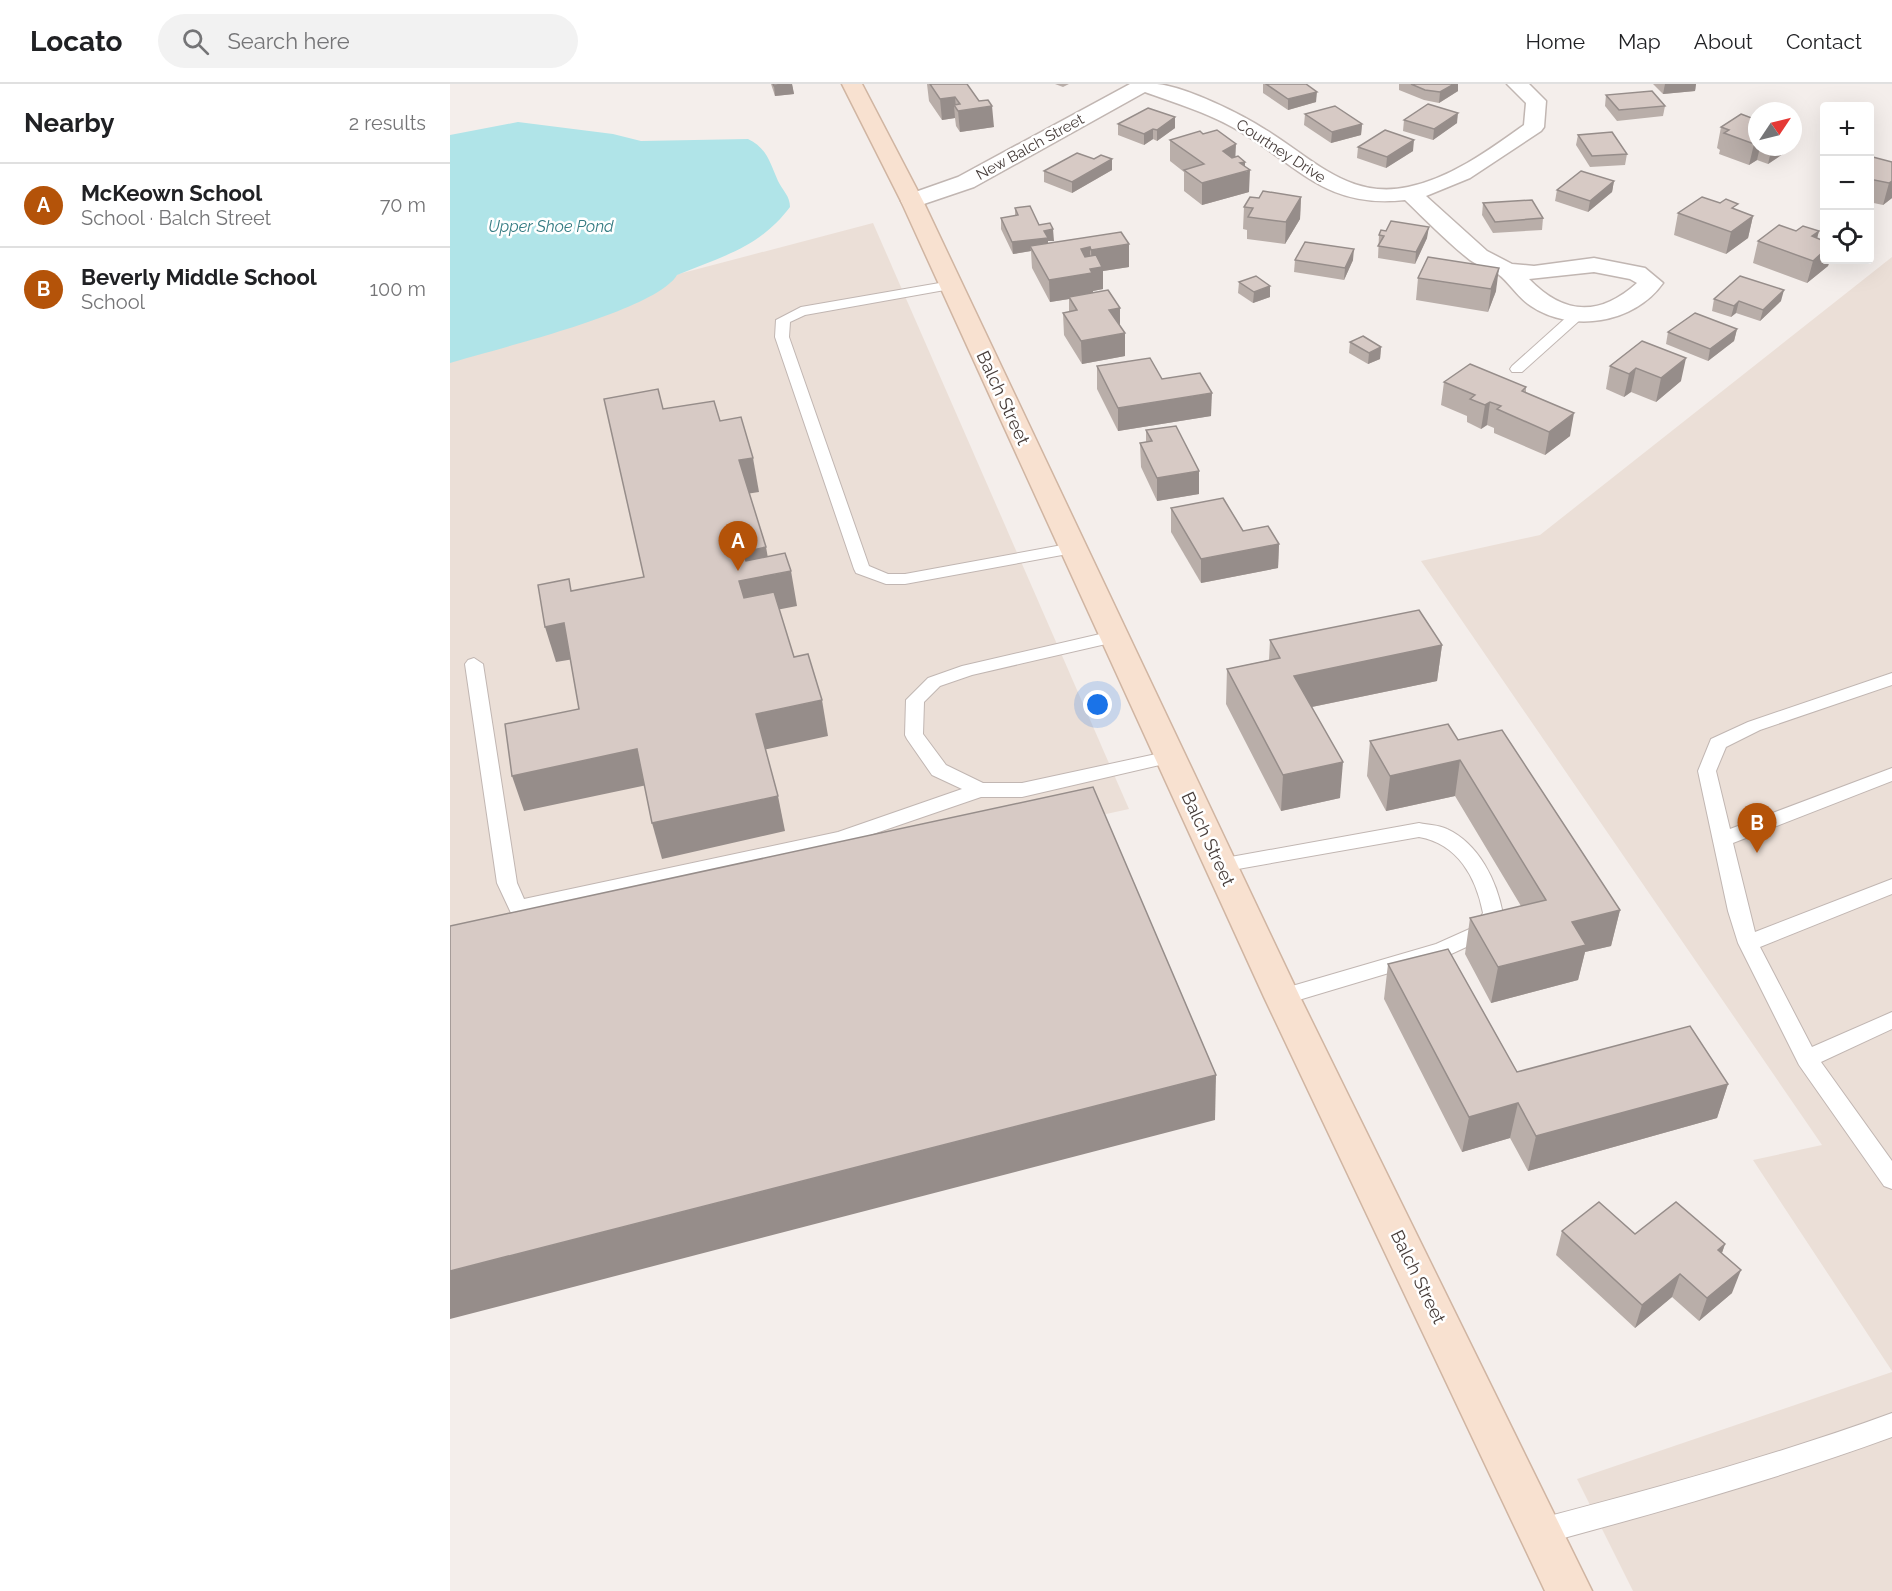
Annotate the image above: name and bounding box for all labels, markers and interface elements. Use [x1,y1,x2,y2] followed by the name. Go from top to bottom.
[158,14,578,68] search box
[30,25,122,58] text: Locato
[179,25,212,58] icon: search
[227,28,350,54] text: Search here
[1526,29,1585,54] text: Home
[1618,29,1661,54] text: Map
[1694,29,1753,54] text: About
[1786,29,1862,54] text: Contact
[1748,102,1802,156] north arrow
[1820,102,1874,264] map controls
[1820,102,1874,156] button: +
[24,108,114,138] text: Nearby
[973,110,1087,184] street label: New Balch Street
[349,111,426,135] text: 2 results
[1233,115,1329,187] street label: Courtney Drive
[1820,156,1874,210] button: −
[81,180,262,206] text: McKeown School
[37,193,50,217] text: A
[380,193,426,217] text: 70 m
[81,206,271,230] text: School · Balch Street
[1820,210,1874,264] button: locate
[488,217,614,236] water label: Upper Shoe Pond
[81,264,317,290] text: Beverly Middle School
[37,277,50,301] text: B
[369,277,426,301] text: 100 m
[81,290,145,314] text: School
[972,347,1034,448] street label: Balch Street
[718,522,758,571] pin: A
[1083,690,1112,719] your location
[1177,788,1239,889] street label: Balch Street
[1738,804,1776,853] pin: B
[1387,1227,1450,1327] street label: Balch Street

